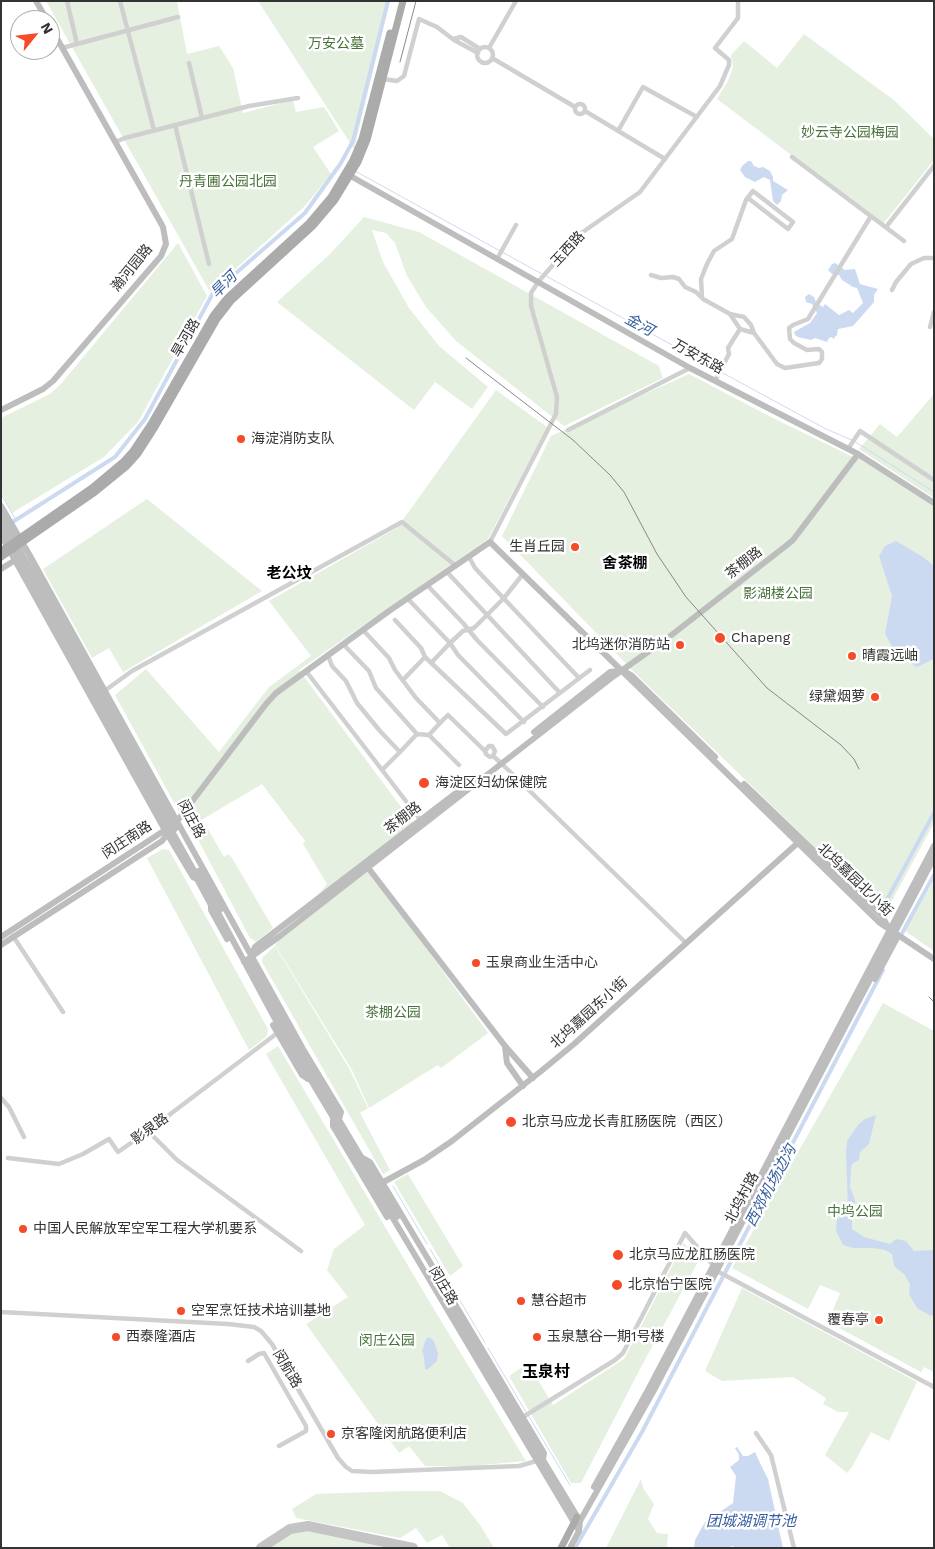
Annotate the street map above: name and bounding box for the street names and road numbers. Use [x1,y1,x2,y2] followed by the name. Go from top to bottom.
[548,228,588,270] street label: 玉西路
[108,241,156,295] street label: 瀚河园路
[168,316,204,360] street label: 旱河路
[669,336,727,378] street label: 万安东路
[722,543,766,583] street label: 茶棚路
[174,797,208,841] street label: 闵庄路
[381,798,425,838] street label: 茶棚路
[99,818,155,862] street label: 闵庄南路
[814,840,896,920] street label: 北坞嘉园北小街
[547,974,631,1052] street label: 北坞嘉园东小街
[128,1110,172,1148] street label: 影泉路
[721,1169,763,1227] street label: 北坞村路
[425,1264,461,1308] street label: 闵庄路
[269,1347,305,1391] street label: 闵航路

